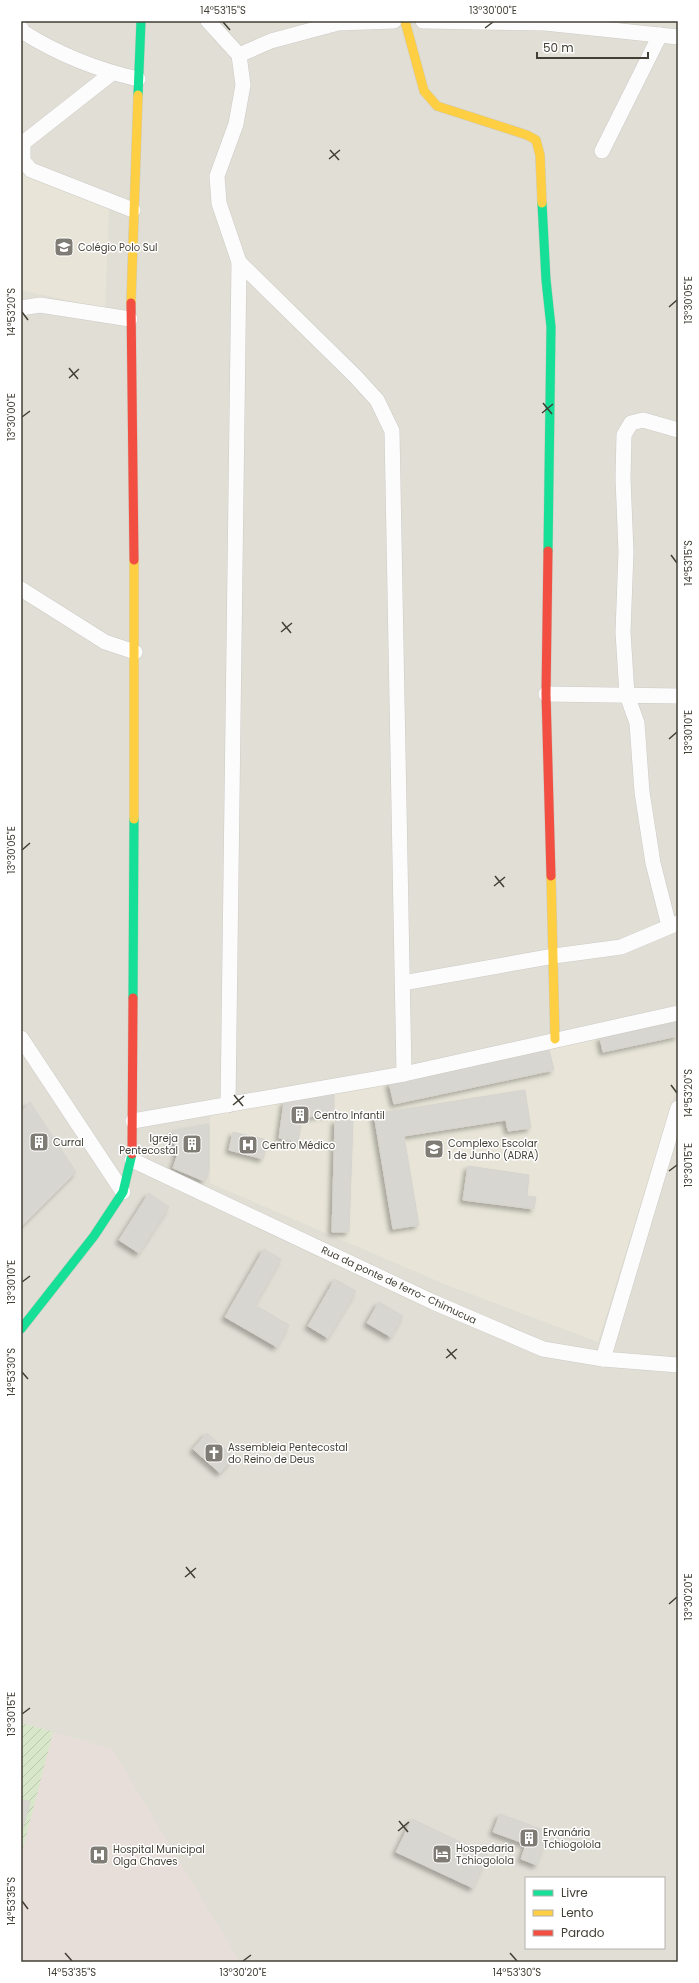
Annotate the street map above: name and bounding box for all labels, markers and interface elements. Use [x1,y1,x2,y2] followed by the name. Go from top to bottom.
[200,3,246,18] text: 14°53'15"S
[469,3,517,18] text: 13°30'00"E
[537,34,648,60] scale bar
[543,39,574,56] text: 50 m
[53,236,75,258] school or university icon: Colégio Polo Sul
[78,240,158,255] place label: Colégio Polo Sul
[681,276,696,324] text: 13°30'05"E
[4,288,19,336] text: 14°53'20"S
[4,393,19,441] text: 13°30'00"E
[681,540,696,586] text: 14°53'15"S
[681,710,696,754] text: 13°30'10"E
[4,826,19,874] text: 13°30'05"E
[681,1069,696,1117] text: 14°53'20"S
[289,1104,311,1126] building icon: Centro Infantil
[314,1108,385,1123] place label: Centro Infantil
[28,1131,50,1153] building icon: Curral
[119,1131,178,1158] place label: Igreja Pentecostal
[181,1133,203,1155] building icon: Igreja Pentecostal
[237,1134,259,1156] hospital icon: Centro Médico
[53,1135,84,1150] place label: Curral
[448,1136,539,1163] place label: Complexo Escolar 1 de Junho (ADRA)
[262,1138,335,1153] place label: Centro Médico
[423,1138,445,1160] school or university icon: Complexo Escolar 1 de Junho (ADRA)
[681,1143,696,1187] text: 13°30'15"E
[319,1242,479,1328] street label: Rua da ponte de ferro- Chimucua
[4,1260,19,1304] text: 13°30'10"E
[4,1348,19,1396] text: 14°53'30"S
[228,1440,348,1467] place label: Assembleia Pentecostal do Reino de Deus
[203,1442,225,1464] church icon: Assembleia Pentecostal do Reino de Deus
[681,1573,696,1621] text: 13°30'20"E
[4,1692,19,1736] text: 13°30'15"E
[543,1825,601,1852] place label: Ervanária Tchiogolola
[518,1827,540,1849] building icon: Ervanária Tchiogolola
[456,1841,514,1868] place label: Hospedaria Tchiogolola
[113,1842,205,1869] place label: Hospital Municipal Olga Chaves
[431,1843,453,1865] hotel icon: Hospedaria Tchiogolola
[88,1844,110,1866] hospital icon: Hospital Municipal Olga Chaves
[4,1877,19,1925] text: 14°53'35"S
[525,1877,665,1949] legend
[561,1884,588,1901] text: Livre
[561,1904,594,1921] text: Lento
[561,1924,605,1941] text: Parado
[48,1965,96,1980] text: 14°53'35"S
[219,1965,267,1980] text: 13°30'20"E
[493,1965,541,1980] text: 14°53'30"S

